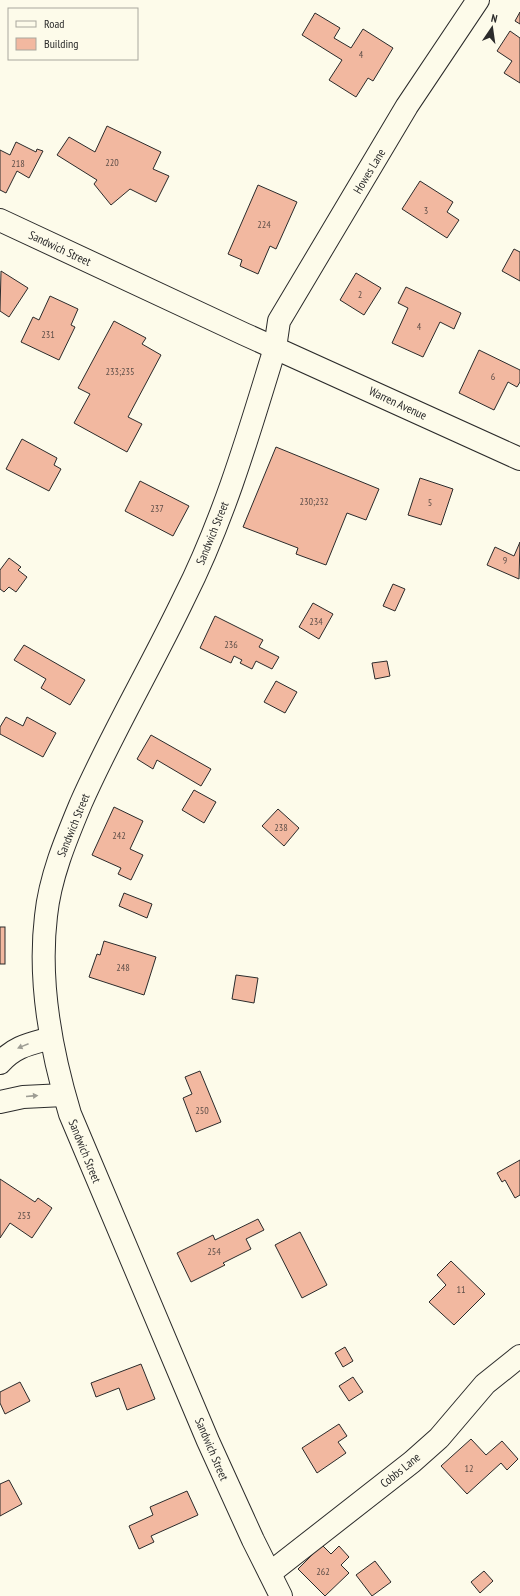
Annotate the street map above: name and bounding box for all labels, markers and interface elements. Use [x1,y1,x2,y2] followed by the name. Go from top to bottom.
[8,8,138,60] legend
[472,8,512,48] north arrow
[490,11,499,26] text: N
[44,16,64,31] text: Road
[44,36,79,51] text: Building
[359,48,364,61] house number: 4
[350,146,388,196] street label: Howes Lane
[105,156,119,169] house number: 220
[11,157,25,170] house number: 218
[424,204,428,217] house number: 3
[257,218,271,231] house number: 224
[26,227,94,269] street label: Sandwich Street
[358,288,362,301] house number: 2
[417,320,422,333] house number: 4
[41,328,55,341] house number: 231
[105,365,135,378] house number: 233;235
[491,370,496,383] house number: 6
[367,383,429,423] street label: Warren Avenue
[299,495,329,508] house number: 230;232
[428,496,432,509] house number: 5
[192,498,232,567] street label: Sandwich Street
[150,502,164,515] house number: 237
[503,554,507,567] house number: 9
[309,615,323,628] house number: 234
[224,638,238,651] house number: 236
[53,790,93,859] street label: Sandwich Street
[274,821,288,834] house number: 238
[112,829,126,842] house number: 242
[116,961,130,974] house number: 248
[17,1044,29,1050] one-way arrow
[26,1092,38,1099] one-way arrow
[195,1104,209,1117] house number: 250
[65,1117,105,1186] street label: Sandwich Street
[17,1209,31,1222] house number: 253
[207,1245,221,1258] house number: 254
[457,1283,466,1296] house number: 11
[192,1415,232,1483] street label: Sandwich Street
[377,1449,423,1491] street label: Cobbs Lane
[465,1462,474,1475] house number: 12
[316,1565,330,1578] house number: 262

